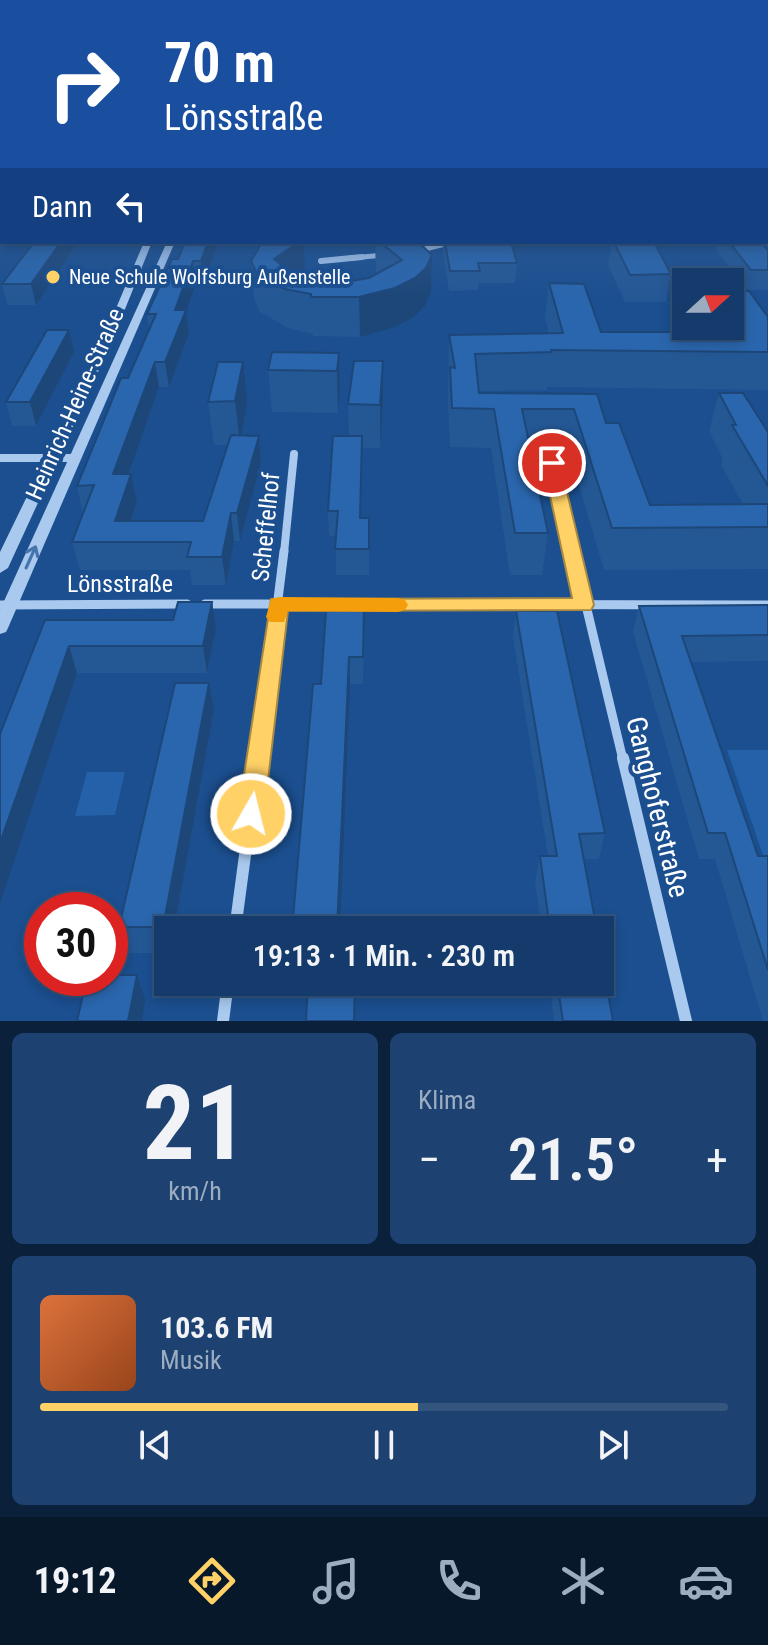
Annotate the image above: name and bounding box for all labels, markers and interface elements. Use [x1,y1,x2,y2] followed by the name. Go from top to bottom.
[164,30,275,96] text: 70 m
[32,32,136,136] icon: right
[164,97,323,139] text: Lönsstraße
[109,184,153,228] icon: left
[32,189,93,224] text: Dann
[69,265,350,289] place label: Neue Schule Wolfsburg Außenstelle
[44,268,62,286] marker: Neue Schule Wolfsburg Außenstelle
[672,268,744,340] north arrow
[672,268,744,340] map controls
[20,304,130,504] street label: Heinrich-Heine-Straße
[518,429,586,497] pin
[530,441,574,485] icon: arrive
[246,471,286,583] street label: Scheffelhof
[25,545,40,569] one-way arrow
[67,570,173,598] street label: Lönsstraße
[619,713,696,901] street label: Ganghoferstraße
[209,772,293,856] position arrow
[24,892,128,996] speed limit sign: 30
[253,938,515,973] text: 19:13 · 1 Min. · 230 m
[142,1063,248,1184] text: 21
[418,1085,476,1115] text: Klima
[508,1124,638,1195] text: 21.5°
[418,1134,440,1186] text: −
[706,1134,728,1186] text: +
[168,1176,222,1206] text: km/h
[160,1310,273,1345] text: 103.6 FM
[160,1345,222,1375] text: Musik
[133,1423,177,1467] icon: previous
[362,1423,406,1467] icon: pause
[591,1423,635,1467] icon: next
[184,1553,240,1609] icon: directions
[308,1553,364,1609] icon: music
[431,1553,487,1609] icon: phone
[555,1553,611,1609] icon: climate
[678,1553,734,1609] icon: car
[34,1560,116,1602] text: 19:12

